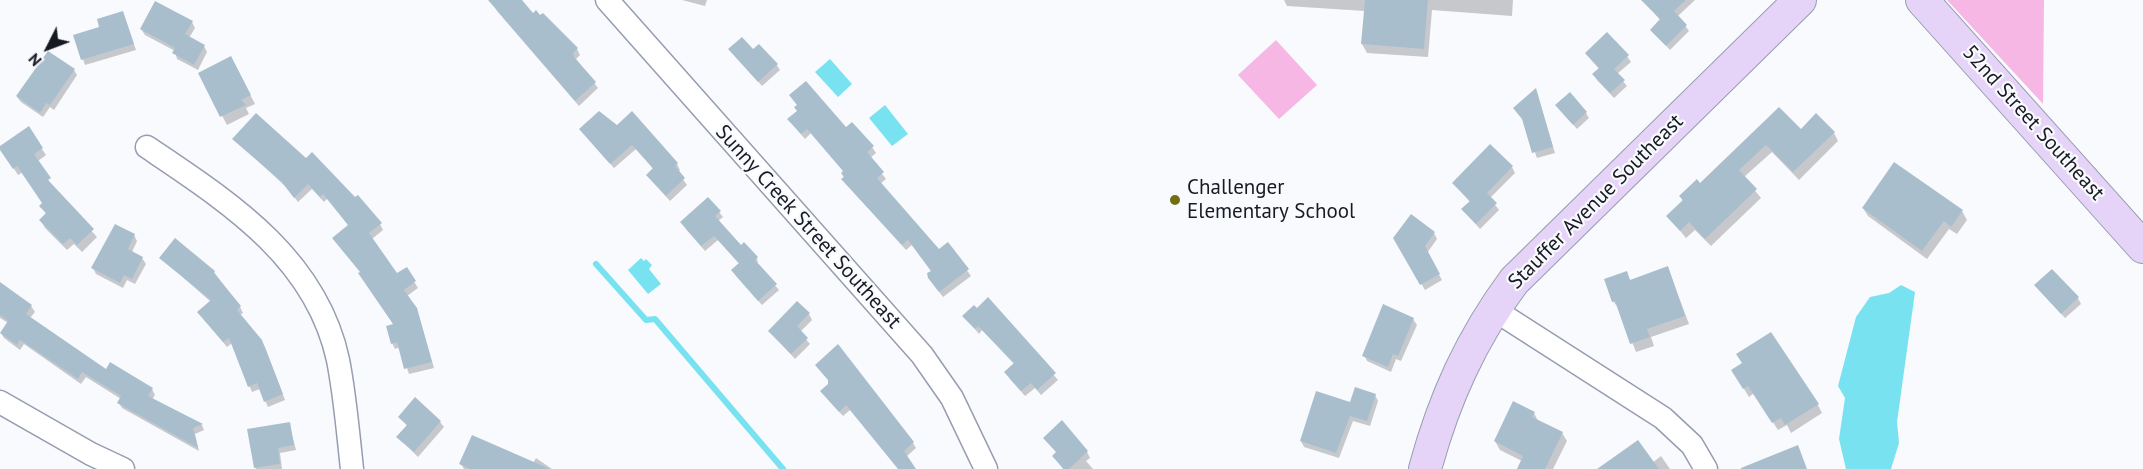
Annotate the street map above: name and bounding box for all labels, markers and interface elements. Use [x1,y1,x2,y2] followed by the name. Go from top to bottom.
[18,18,78,78] north arrow
[1957,40,2109,206] street label: 52nd Street Southeast
[24,49,46,71] text: N
[1503,109,1689,295] street label: Stauffer Avenue Southeast
[710,120,906,334] street label: Sunny Creek Street Southeast
[1187,175,1355,225] place label: Challenger Elementary School
[1168,193,1182,207] marker: Challenger Elementary School

